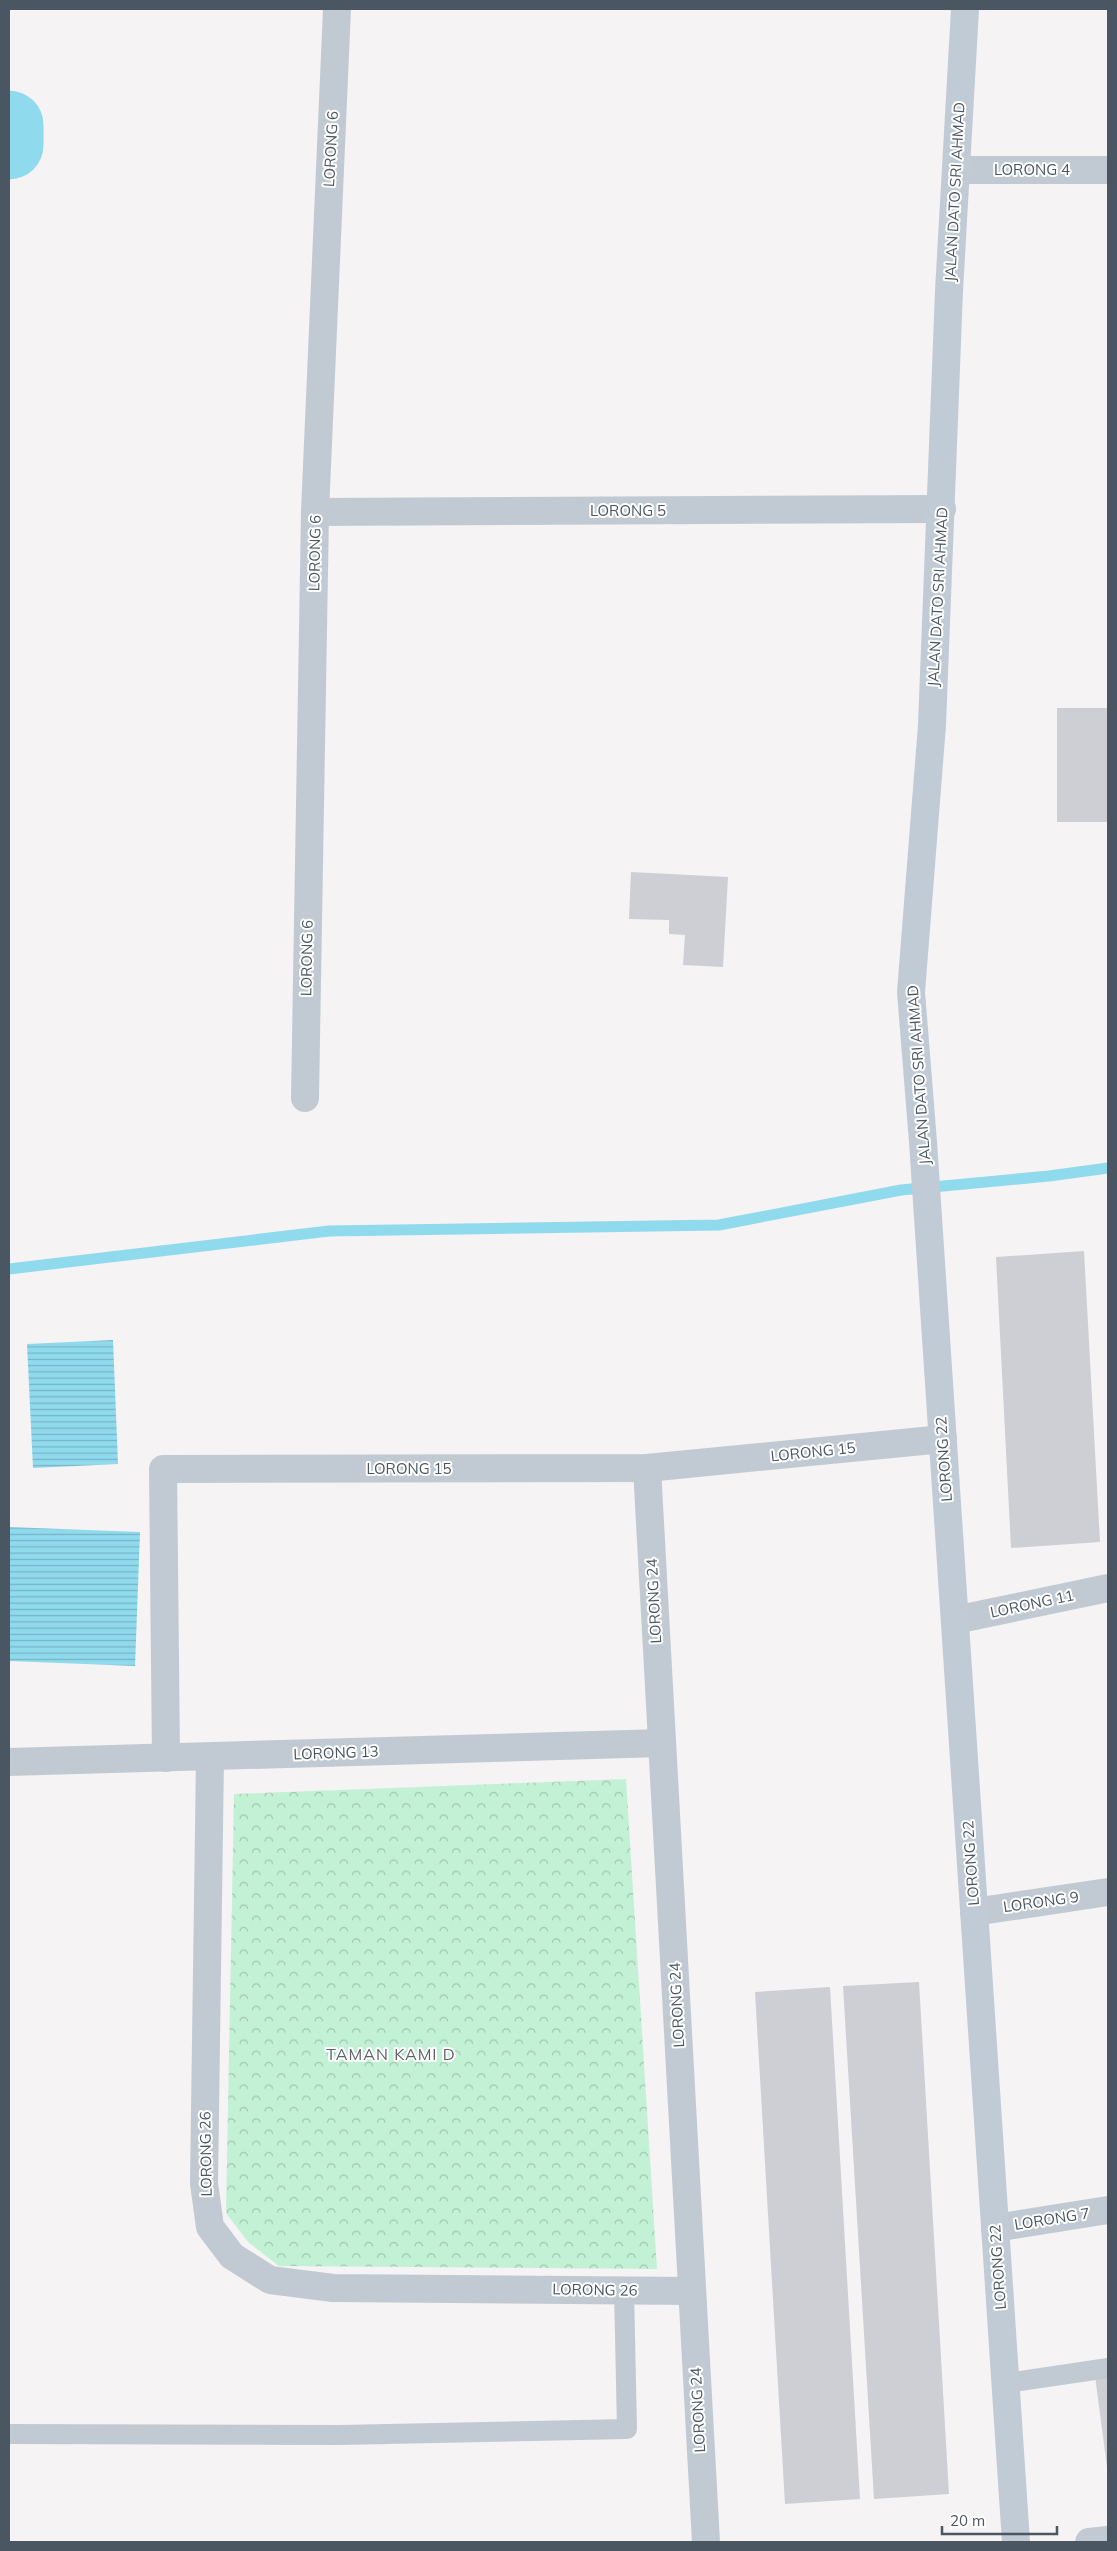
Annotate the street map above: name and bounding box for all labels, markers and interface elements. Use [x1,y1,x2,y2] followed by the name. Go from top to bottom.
[940,102,969,282] street label: JALAN DATO SRI AHMAD
[319,110,342,188] street label: LORONG 6
[994,160,1070,179] street label: LORONG 4
[590,501,666,520] street label: LORONG 5
[923,507,952,687] street label: JALAN DATO SRI AHMAD
[304,515,325,591] street label: LORONG 6
[296,920,317,996] street label: LORONG 6
[903,985,934,1165] street label: JALAN DATO SRI AHMAD
[931,1416,956,1502] street label: LORONG 22
[770,1438,856,1465] street label: LORONG 15
[366,1459,452,1478] street label: LORONG 15
[642,1558,665,1644] street label: LORONG 24
[988,1585,1076,1622] street label: LORONG 11
[293,1742,379,1763] street label: LORONG 13
[958,1820,983,1906] street label: LORONG 22
[1002,1887,1080,1916] street label: LORONG 9
[665,1962,688,2048] street label: LORONG 24
[326,2044,456,2064] district label: TAMAN KAMI D
[195,2111,216,2197] street label: LORONG 26
[1013,2203,1091,2234] street label: LORONG 7
[985,2224,1010,2310] street label: LORONG 22
[552,2279,638,2300] street label: LORONG 26
[686,2367,709,2453] street label: LORONG 24
[942,2504,1057,2536] scale bar
[950,2511,985,2530] text: 20 m

